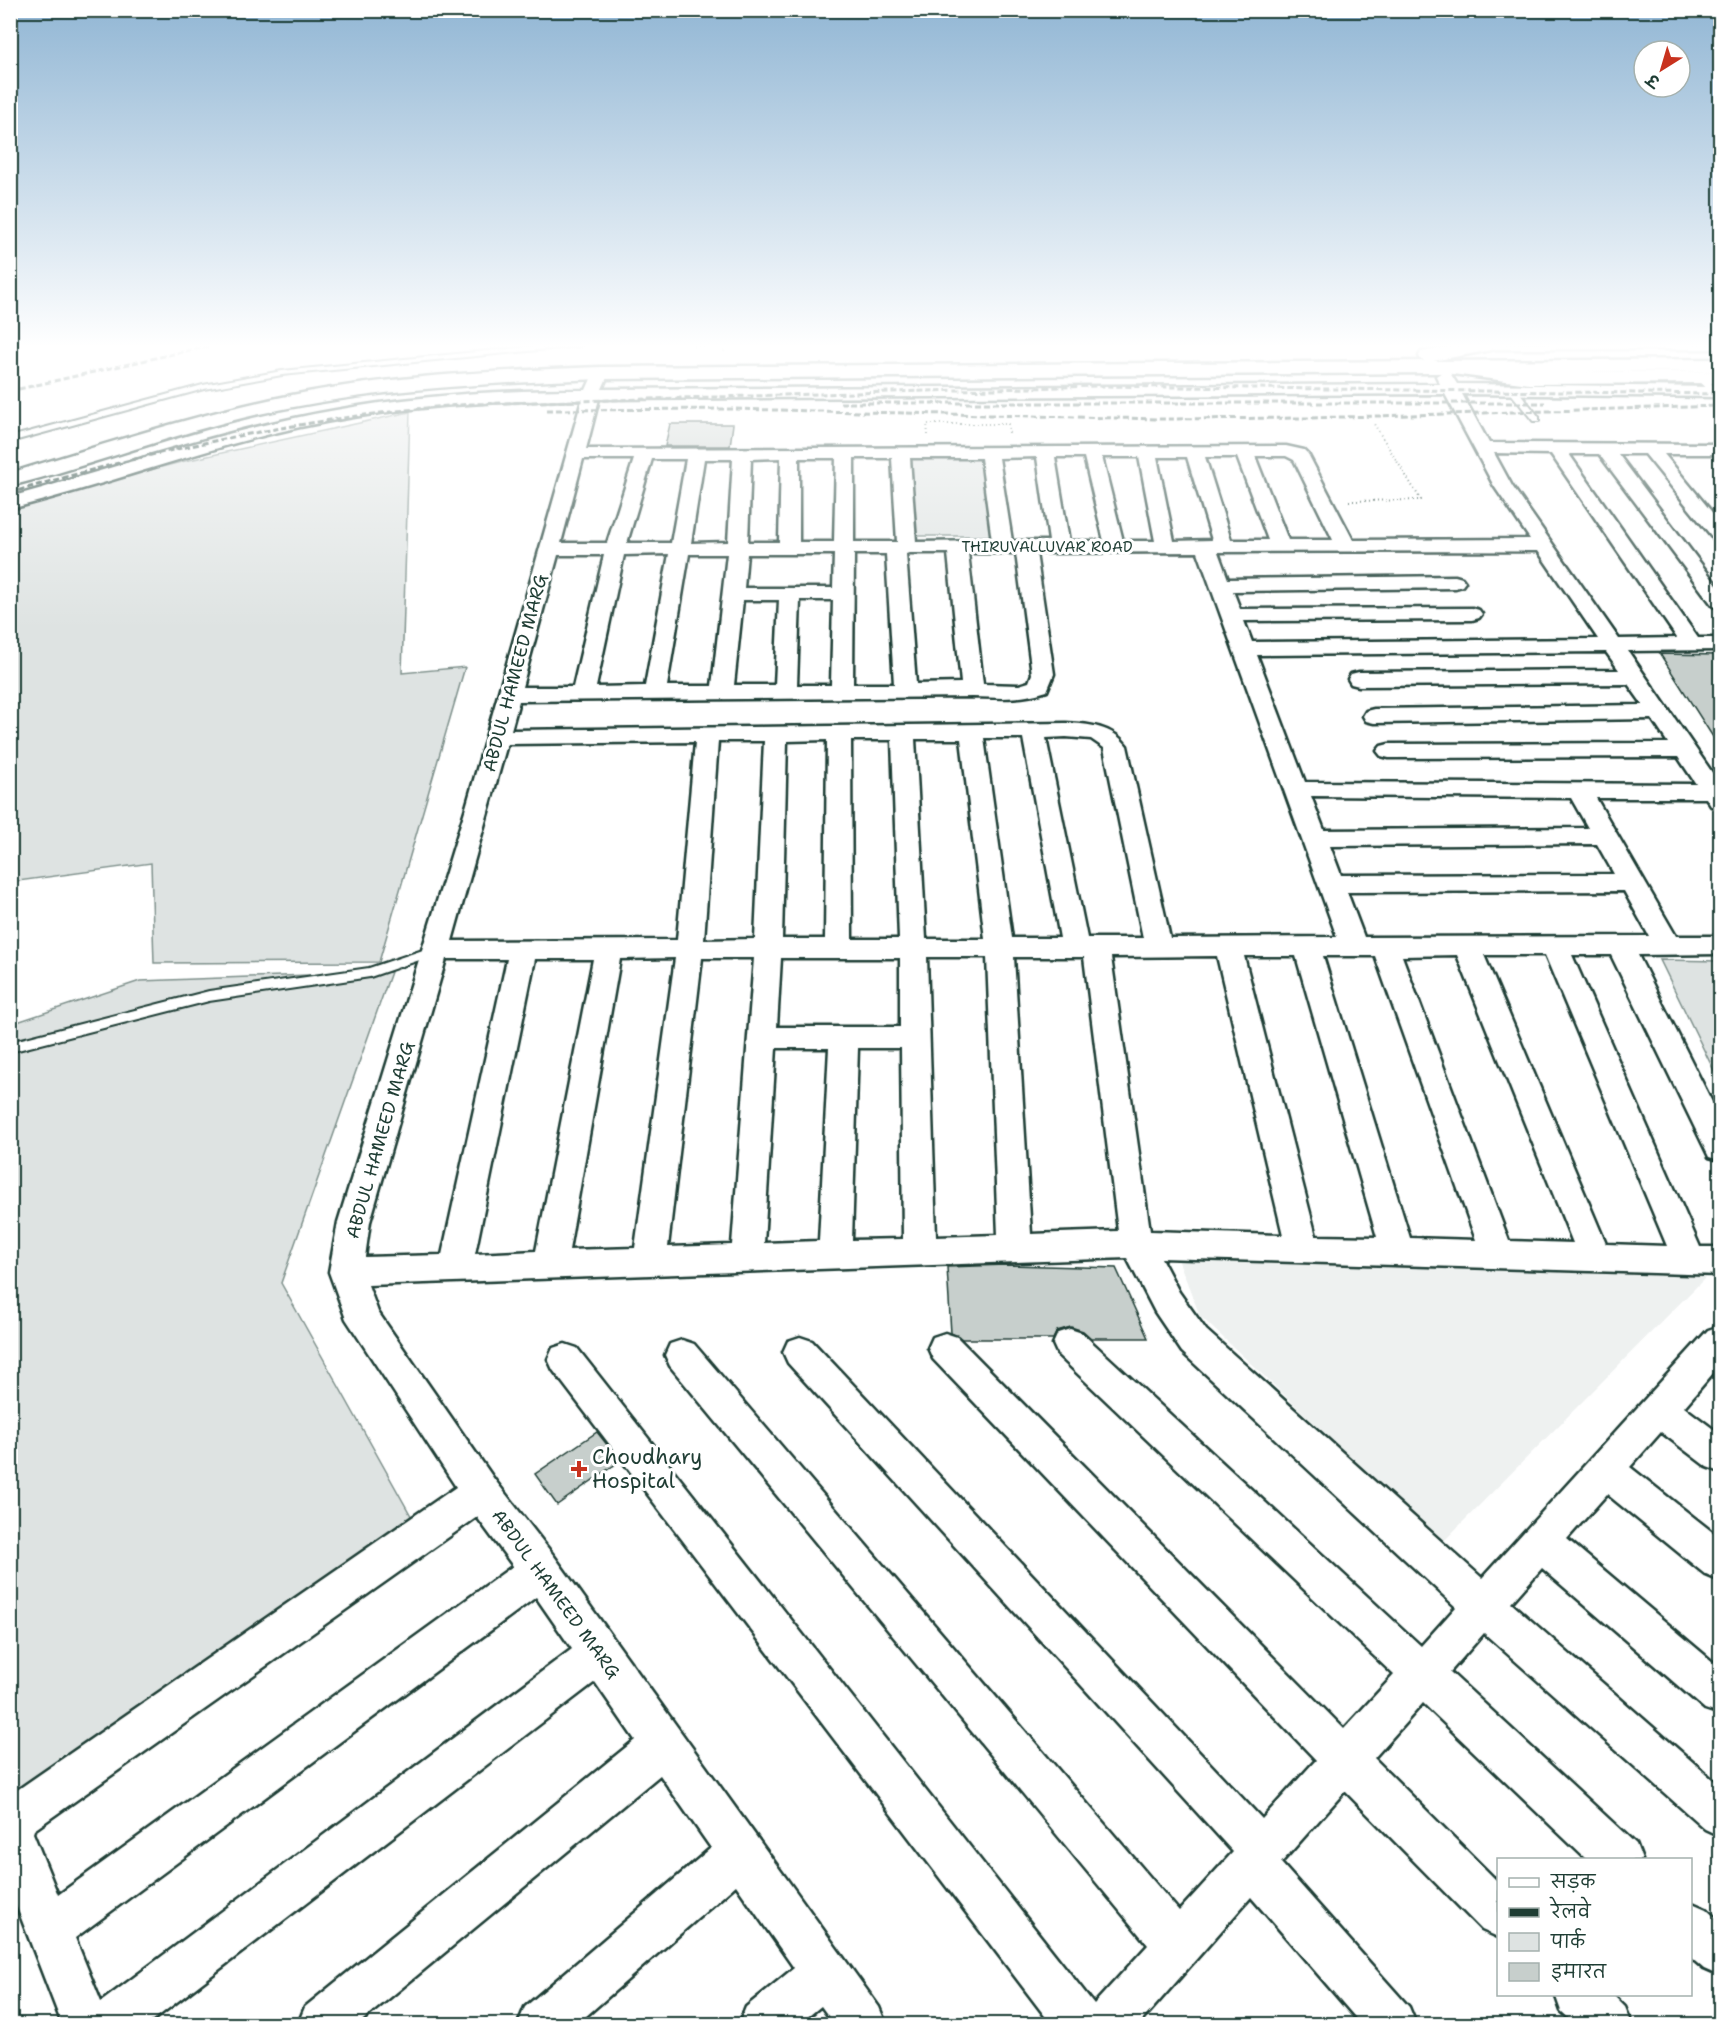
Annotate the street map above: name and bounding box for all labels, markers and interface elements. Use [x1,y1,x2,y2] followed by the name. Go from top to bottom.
[1632,39,1692,99] north arrow
[1642,68,1665,93] text: उ
[961,537,1133,557] street label: THIRUVALLUVAR ROAD
[477,571,553,775] street label: ABDUL HAMEED MARG
[340,1038,420,1241] street label: ABDUL HAMEED MARG
[592,1443,702,1495] place label: Choudhary Hospital
[570,1460,588,1478] marker: Choudhary Hospital
[486,1504,626,1684] street label: ABDUL HAMEED MARG
[1497,1858,1692,1996] legend
[1550,1870,1596,1894] text: सड़क
[1549,1896,1592,1924] text: रेलवे
[1550,1928,1586,1954] text: पार्क
[1551,1960,1607,1984] text: इमारत

